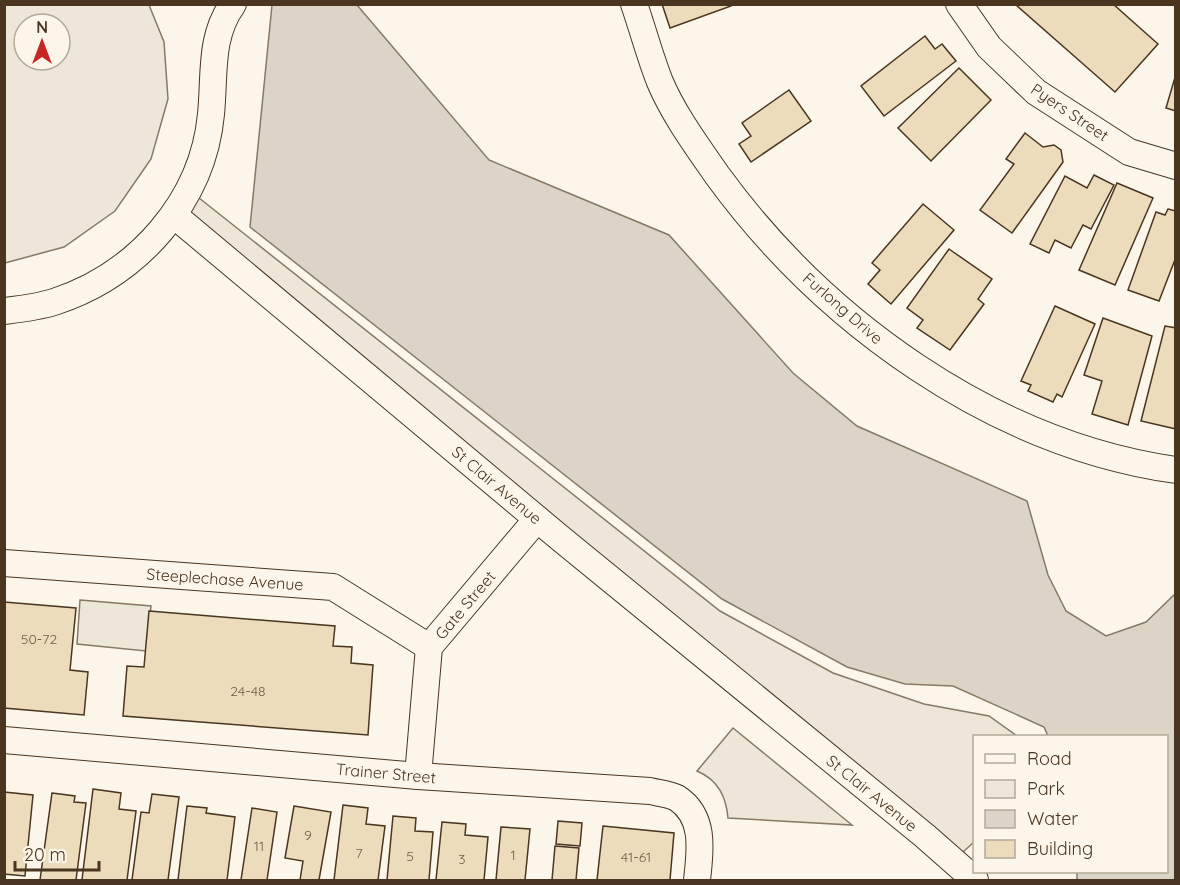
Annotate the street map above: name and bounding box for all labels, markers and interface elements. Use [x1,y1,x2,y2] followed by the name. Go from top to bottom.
[12,12,72,72] north arrow
[36,17,48,37] text: N
[1027,79,1113,145] street label: Pyers Street
[799,268,887,348] street label: Furlong Drive
[448,442,546,528] street label: St Clair Avenue
[146,564,304,594] street label: Steeplechase Avenue
[430,567,500,643] street label: Gate Street
[21,630,57,648] house number: 50-72
[230,682,266,700] house number: 24-48
[973,735,1168,873] legend
[1027,747,1072,770] text: Road
[822,750,922,836] street label: St Clair Avenue
[335,759,437,787] street label: Trainer Street
[1027,777,1065,800] text: Park
[1027,807,1078,830] text: Water
[304,826,312,844] house number: 9
[15,834,99,872] scale bar
[254,837,264,855] house number: 11
[1027,837,1093,860] text: Building
[24,843,66,866] text: 20 m
[355,844,363,862] house number: 7
[510,846,516,864] house number: 1
[406,847,414,865] house number: 5
[621,848,651,866] house number: 41-61
[458,850,466,868] house number: 3

